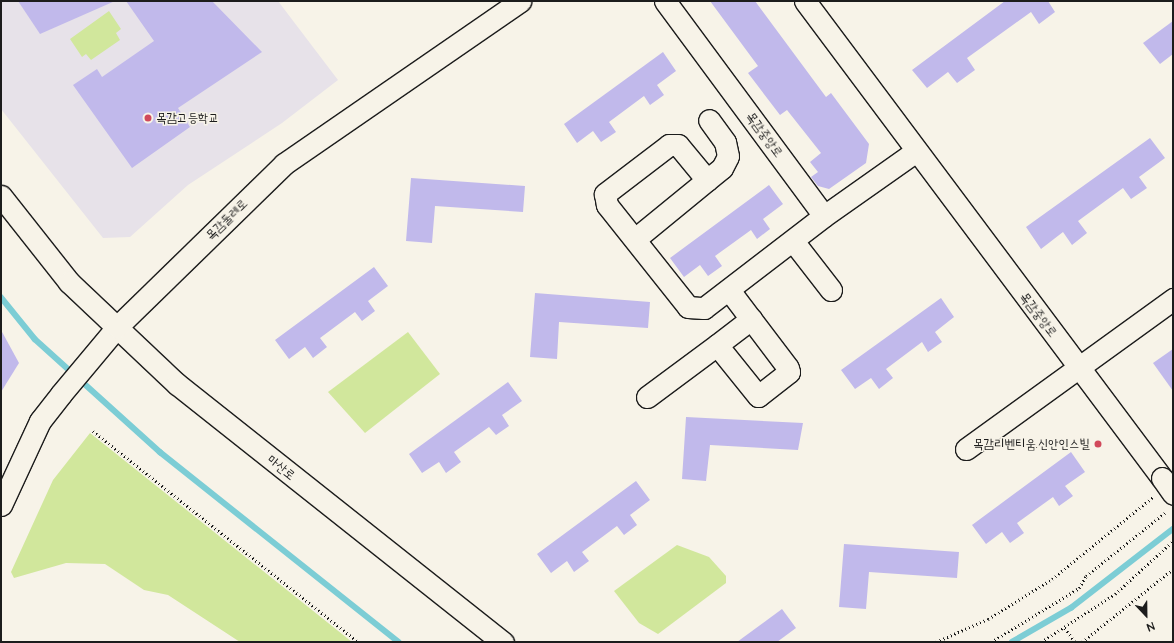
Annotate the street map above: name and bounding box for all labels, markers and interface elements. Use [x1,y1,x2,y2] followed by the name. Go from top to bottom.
[742,109,786,161] street label: 목감중앙로
[156,110,219,126] place label: 목감고등학교
[143,113,153,123] marker: 목감고등학교
[203,196,251,244] street label: 목감둘레로
[1016,289,1060,341] street label: 목감중앙로
[973,436,1090,452] place label: 목감리벤티움.신안인스빌
[1093,439,1103,449] marker: 목감리벤티움.신안인스빌
[264,452,298,484] street label: 마산로
[1126,595,1166,635] north arrow
[1145,618,1157,635] text: N

